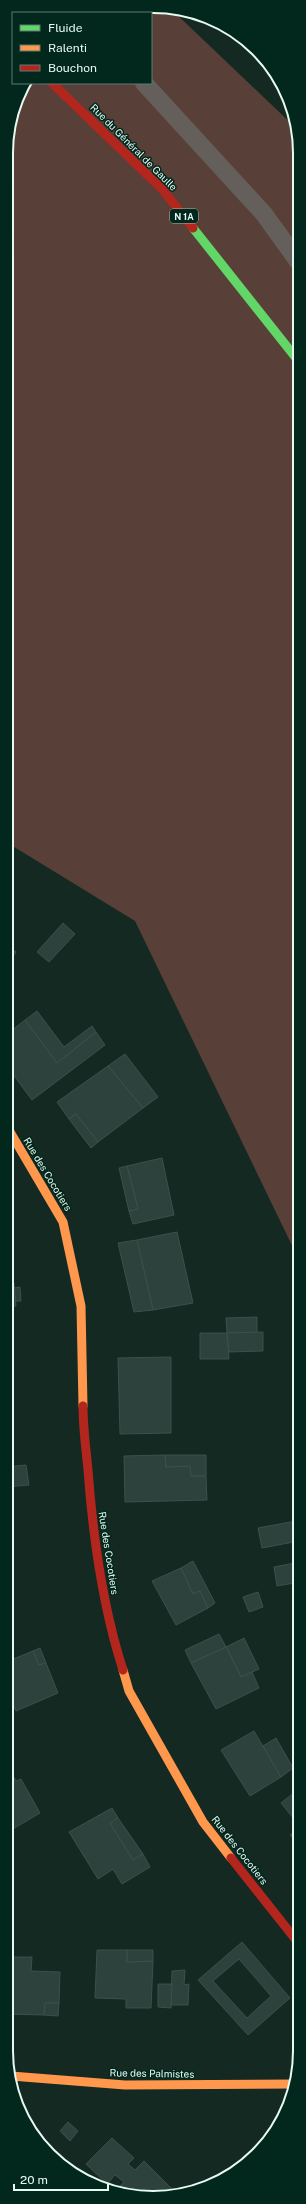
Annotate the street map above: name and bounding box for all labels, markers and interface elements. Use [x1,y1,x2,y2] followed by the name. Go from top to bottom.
[12,12,152,84] legend
[48,21,83,35] text: Fluide
[48,41,87,55] text: Ralenti
[48,61,97,75] text: Bouchon
[88,101,180,193] street label: Rue du Général de Gaulle
[170,209,198,223] road number: N 1A
[21,1135,75,1213] street label: Rue des Cocotiers
[97,1511,121,1595] street label: Rue des Cocotiers
[209,1813,271,1887] street label: Rue des Cocotiers
[110,2066,194,2080] street label: Rue des Palmistes
[14,2166,108,2192] scale bar
[20,2173,48,2187] text: 20 m

